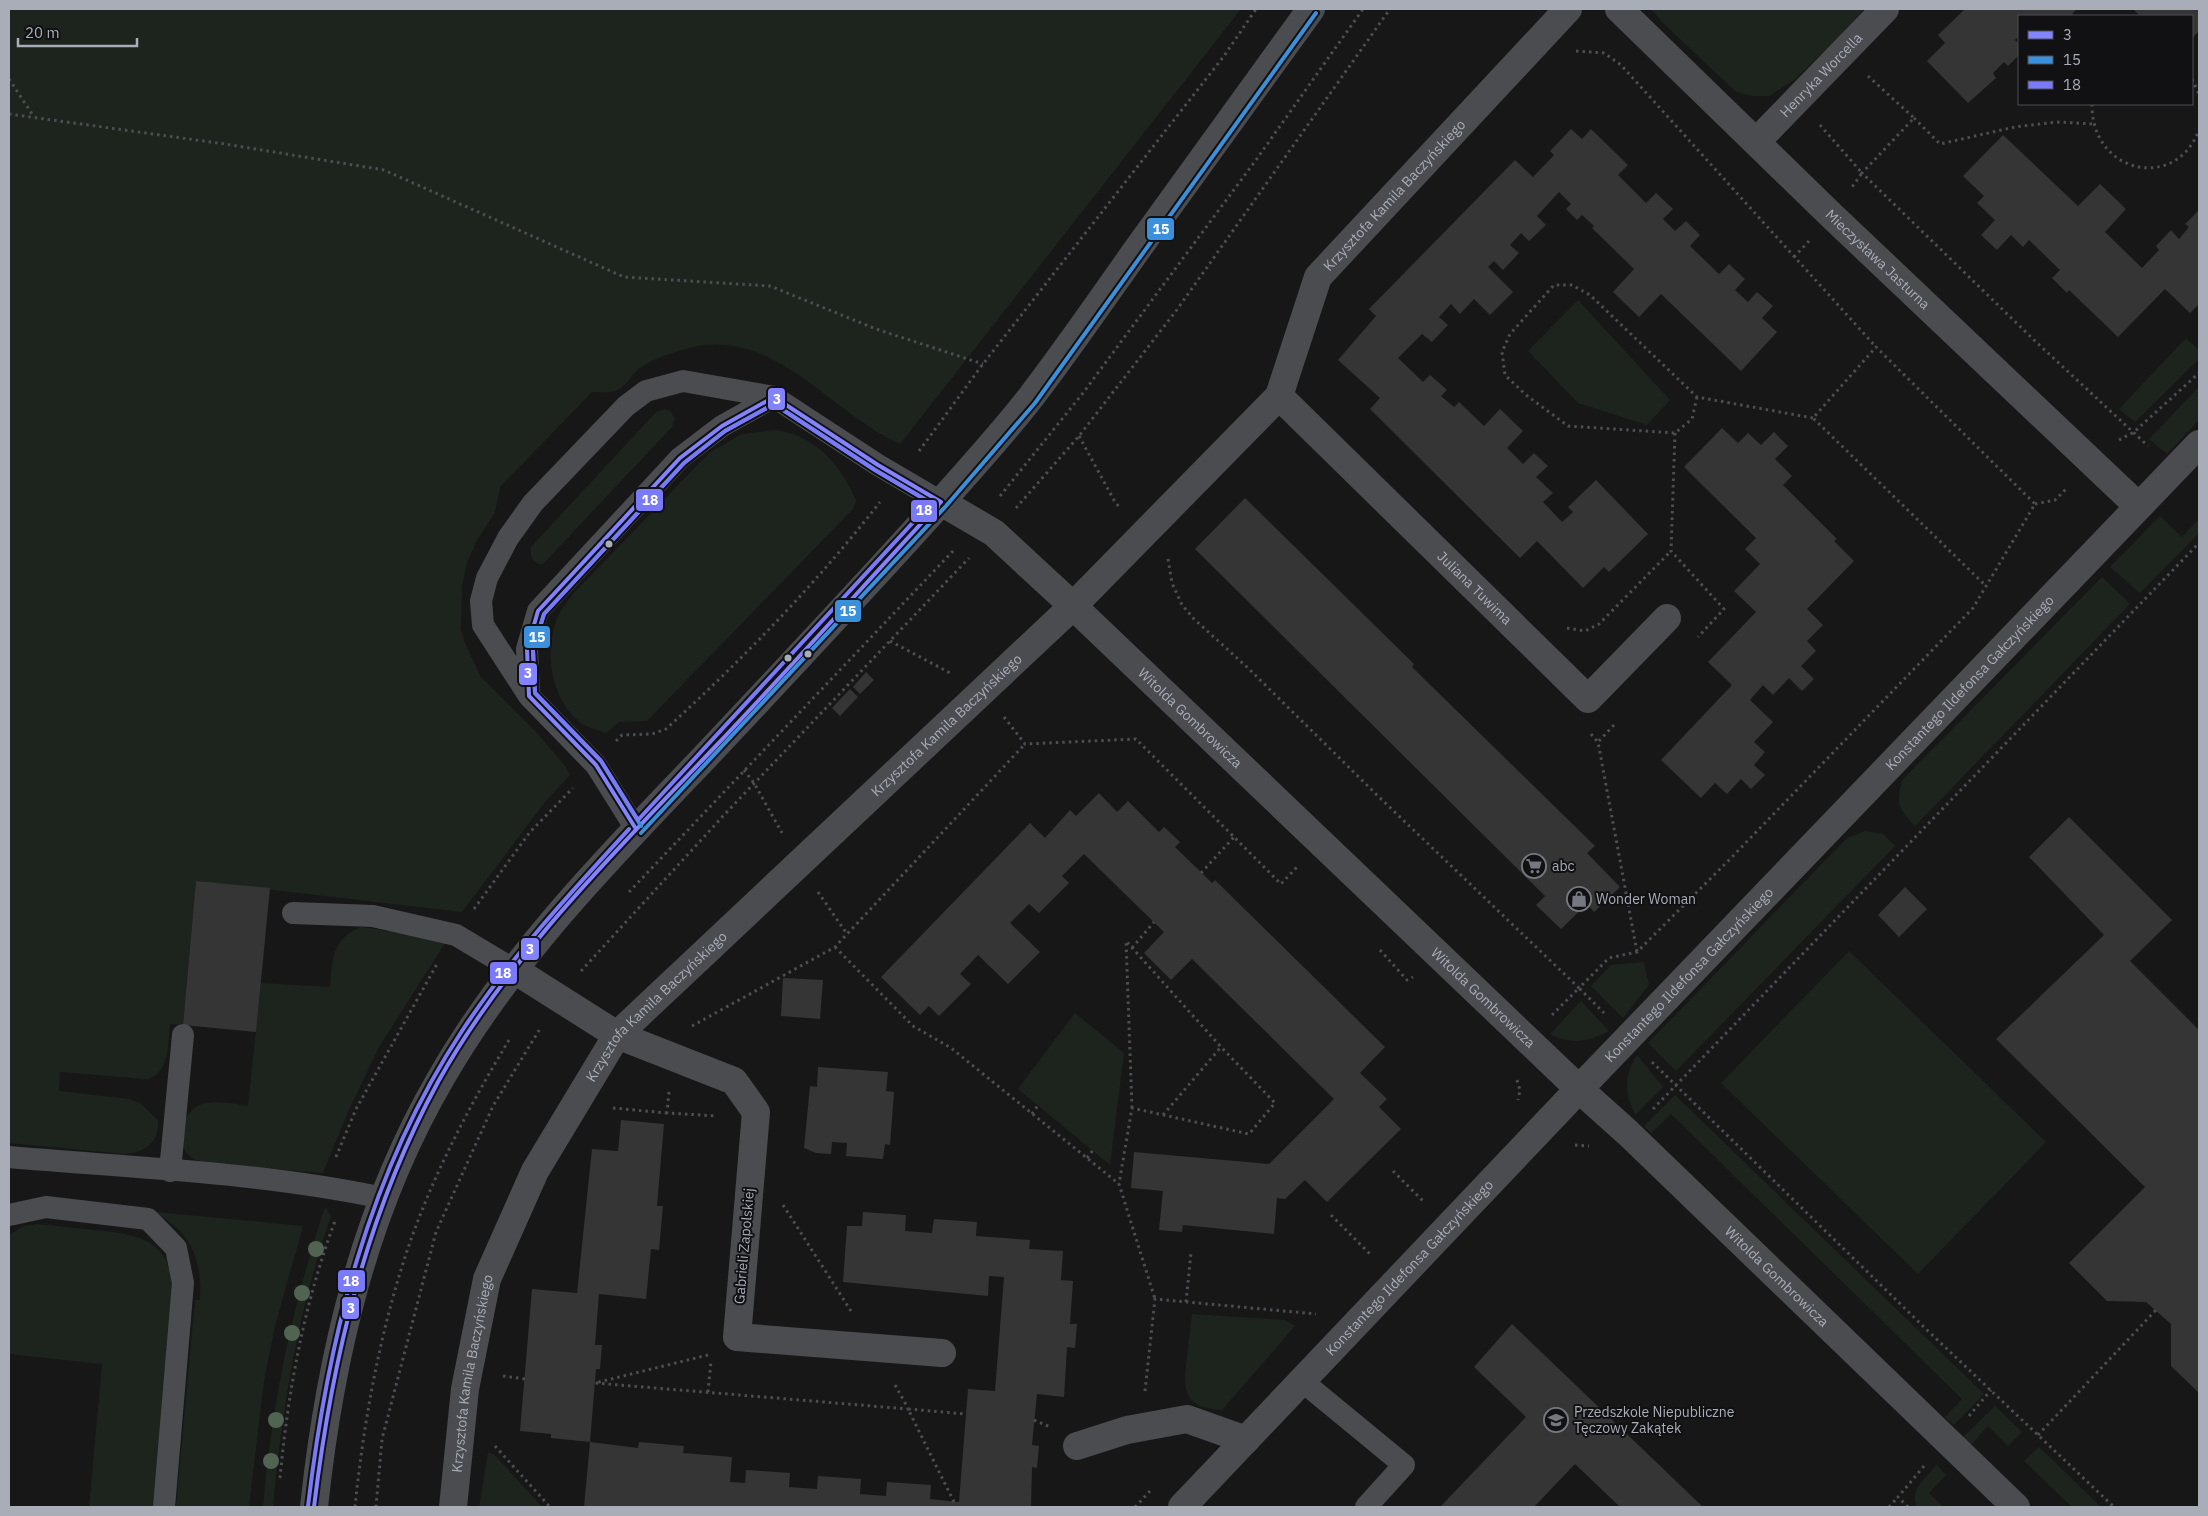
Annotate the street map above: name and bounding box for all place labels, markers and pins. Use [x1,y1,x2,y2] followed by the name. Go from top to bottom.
[604,539,614,549] unlabelled marker
[803,649,813,659] unlabelled marker
[783,653,793,663] unlabelled marker
[1521,853,1547,879] supermarket icon: abc
[1552,857,1575,875] place label: abc
[1566,886,1592,912] shop icon: Wonder Woman
[1596,890,1696,908] place label: Wonder Woman
[1574,1403,1735,1437] place label: Przedszkole Niepubliczne Tęczowy Zakątek
[1543,1407,1569,1433] school or university icon: Przedszkole Niepubliczne Tęczowy Zakątek

